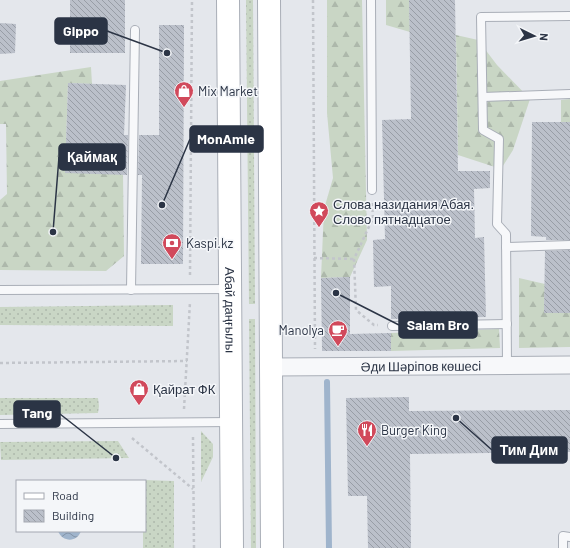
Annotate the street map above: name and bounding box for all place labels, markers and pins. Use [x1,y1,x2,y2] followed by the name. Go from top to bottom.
[55,18,107,44] callout: Gippo
[173,80,195,108] shop icon: Mix Market
[198,83,258,99] place label: Mix Market
[190,126,263,152] callout: MonAmie
[59,144,125,170] callout: Қаймақ
[333,196,474,227] place label: Слова назидания Абая. Слово пятнадцатое
[308,200,330,228] place icon: Слова назидания Абая. Слово пятнадцатое
[161,232,183,260] bank icon: Kaspi.kz
[186,235,233,251] place label: Kaspi.kz
[399,312,477,338] callout: Salam Bro
[327,319,349,347] cafe icon: Manolya
[279,322,324,338] place label: Manolya
[128,378,150,406] shop icon: Қайрат ФК
[153,381,216,397] place label: Қайрат ФК
[14,401,60,427] callout: Tang
[356,419,378,447] restaurant icon: Burger King
[381,422,447,438] place label: Burger King
[492,437,567,463] callout: Тим Дим

